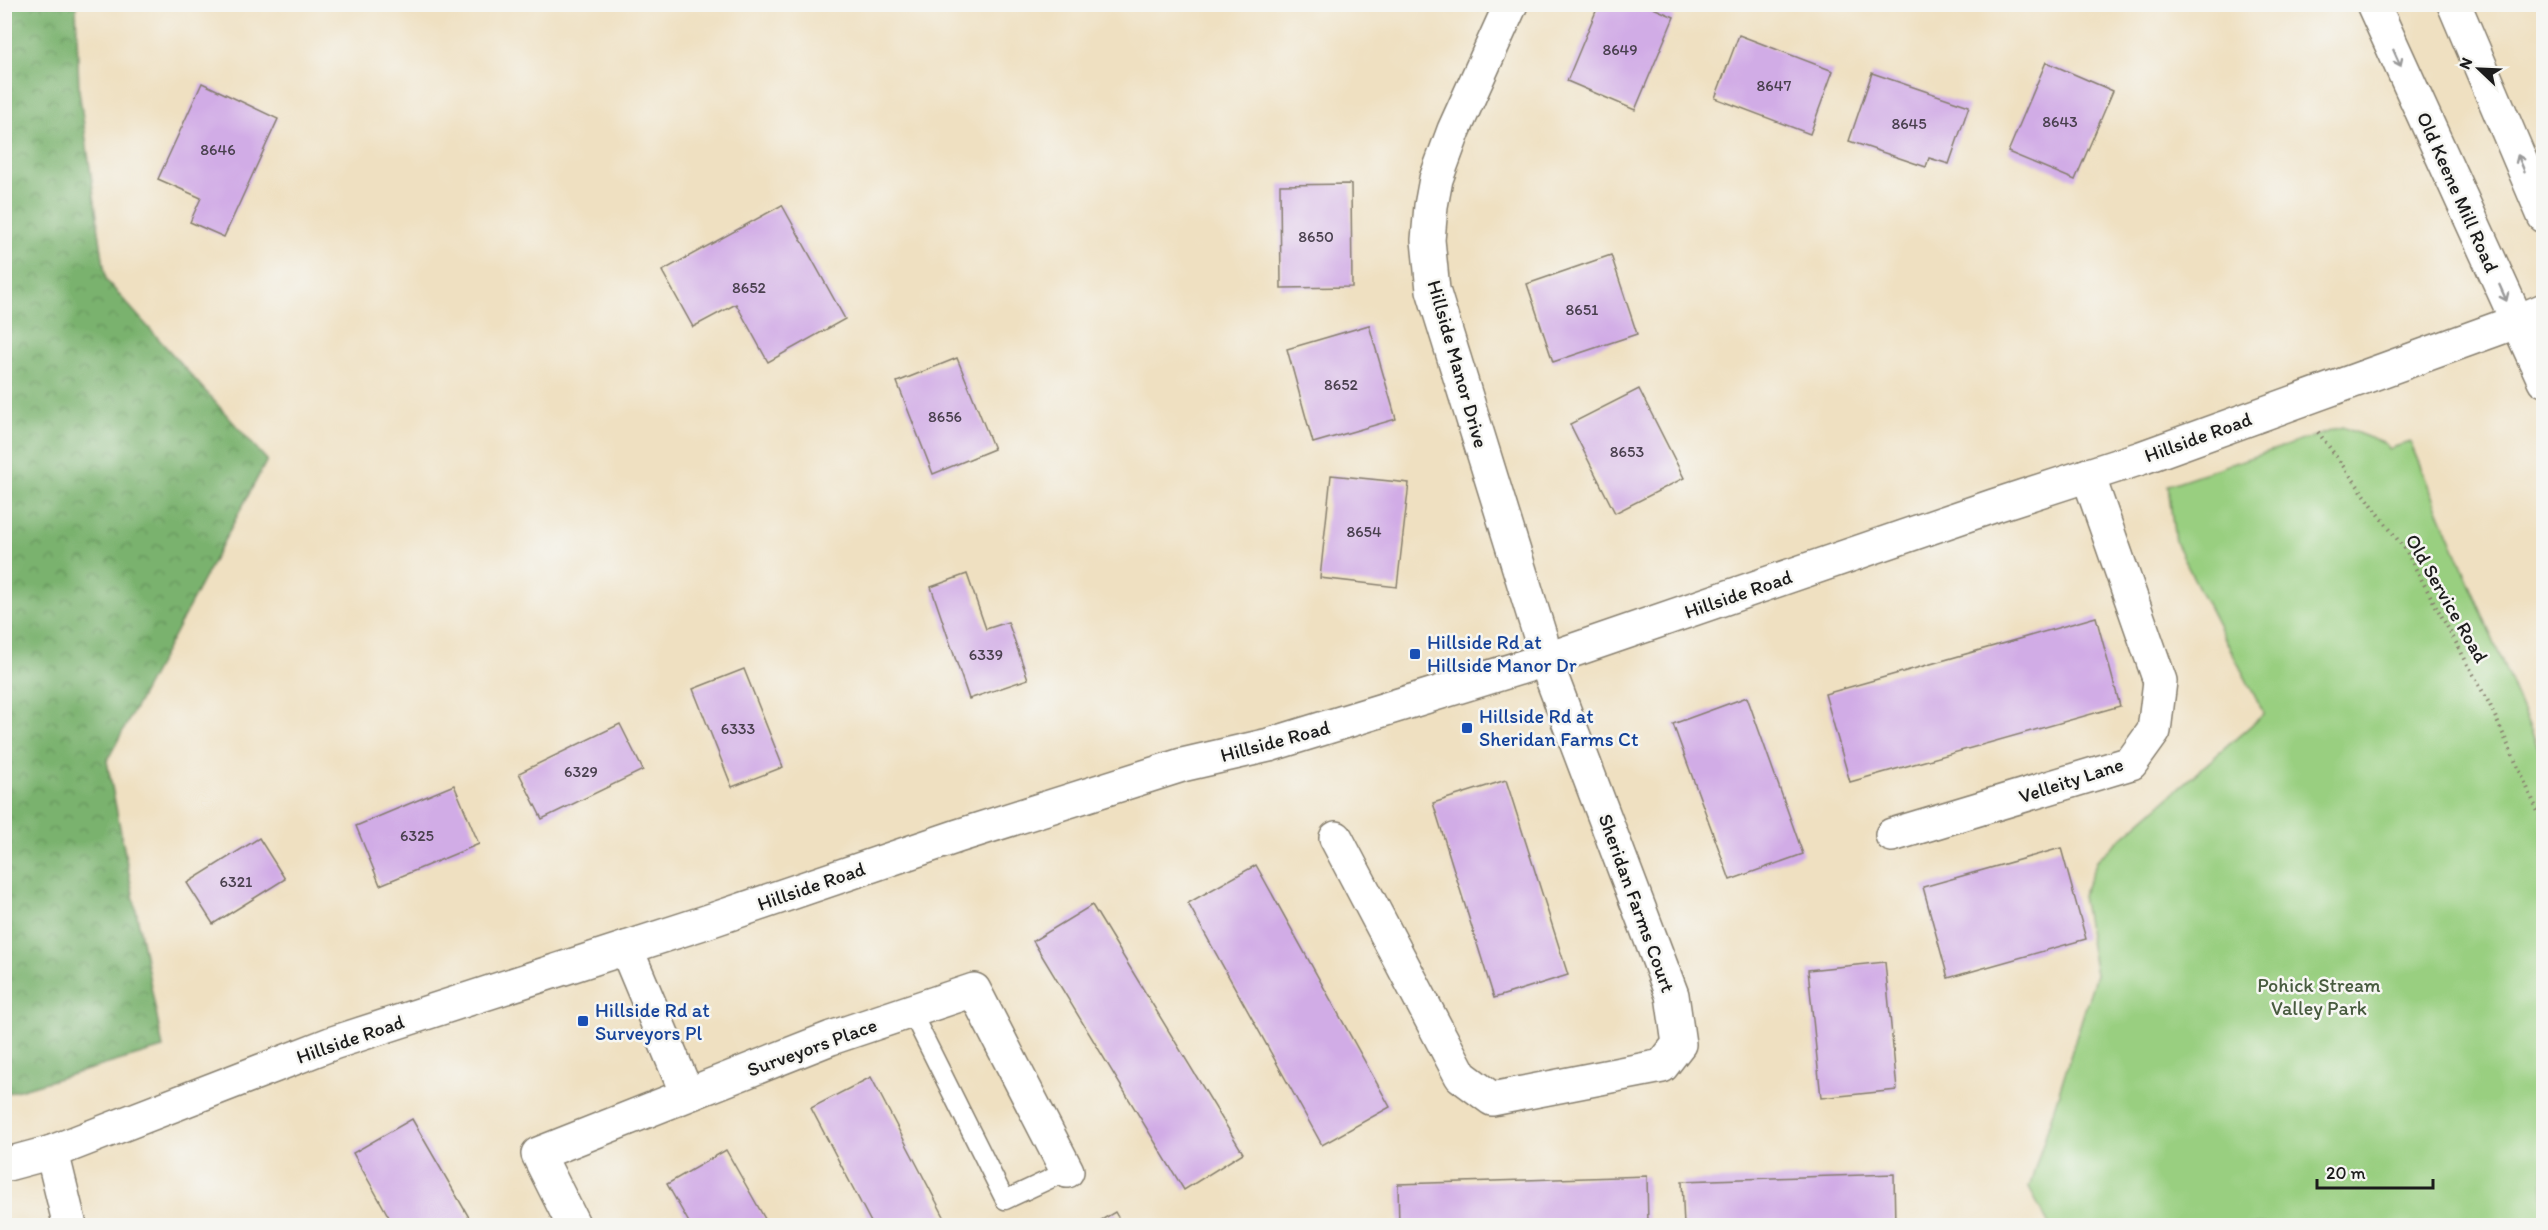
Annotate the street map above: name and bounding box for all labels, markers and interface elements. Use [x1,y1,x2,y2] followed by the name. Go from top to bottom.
[2449,39,2509,99] north arrow
[1602,40,1638,59] house number: 8649
[2392,48,2404,66] one-way arrow
[2455,55,2477,72] text: N
[1757,76,1791,95] house number: 8647
[2412,108,2504,276] street label: Old Keene Mill Road
[2042,112,2078,131] house number: 8643
[1891,114,1927,133] house number: 8645
[200,140,236,159] house number: 8646
[2515,154,2526,172] one-way arrow
[1298,227,1334,246] house number: 8650
[1423,277,1493,451] street label: Hillside Manor Drive
[732,278,767,297] house number: 8652
[2498,284,2509,302] one-way arrow
[1565,300,1599,319] house number: 8651
[1324,375,1359,394] house number: 8652
[2141,406,2255,467] street label: Hillside Road
[928,407,962,426] house number: 8656
[1610,442,1644,461] house number: 8653
[1346,522,1382,541] house number: 8654
[2400,529,2494,667] street label: Old Service Road
[1681,564,1795,624] street label: Hillside Road
[1427,630,1577,677] place label: Hillside Rd at Hillside Manor Dr
[969,645,1003,664] house number: 6339
[1408,647,1422,661] marker: Hillside Rd at Hillside Manor Dr
[1479,704,1639,751] place label: Hillside Rd at Sheridan Farms Ct
[1218,715,1333,767] street label: Hillside Road
[721,719,756,738] house number: 6333
[1460,721,1474,735] marker: Hillside Rd at Sheridan Farms Ct
[2016,752,2126,808] street label: Velleity Lane
[564,762,598,781] house number: 6329
[1594,810,1680,996] street label: Sheridan Farms Court
[400,826,434,845] house number: 6325
[754,856,868,916] street label: Hillside Road
[219,872,253,891] house number: 6321
[2257,973,2381,1020] park label: Pohick Stream Valley Park
[595,998,710,1045] place label: Hillside Rd at Surveyors Pl
[293,1009,407,1069] street label: Hillside Road
[744,1012,880,1082] street label: Surveyors Place
[576,1014,590,1028] marker: Hillside Rd at Surveyors Pl
[2317,1152,2432,1190] scale bar
[2326,1162,2366,1184] text: 20 m

